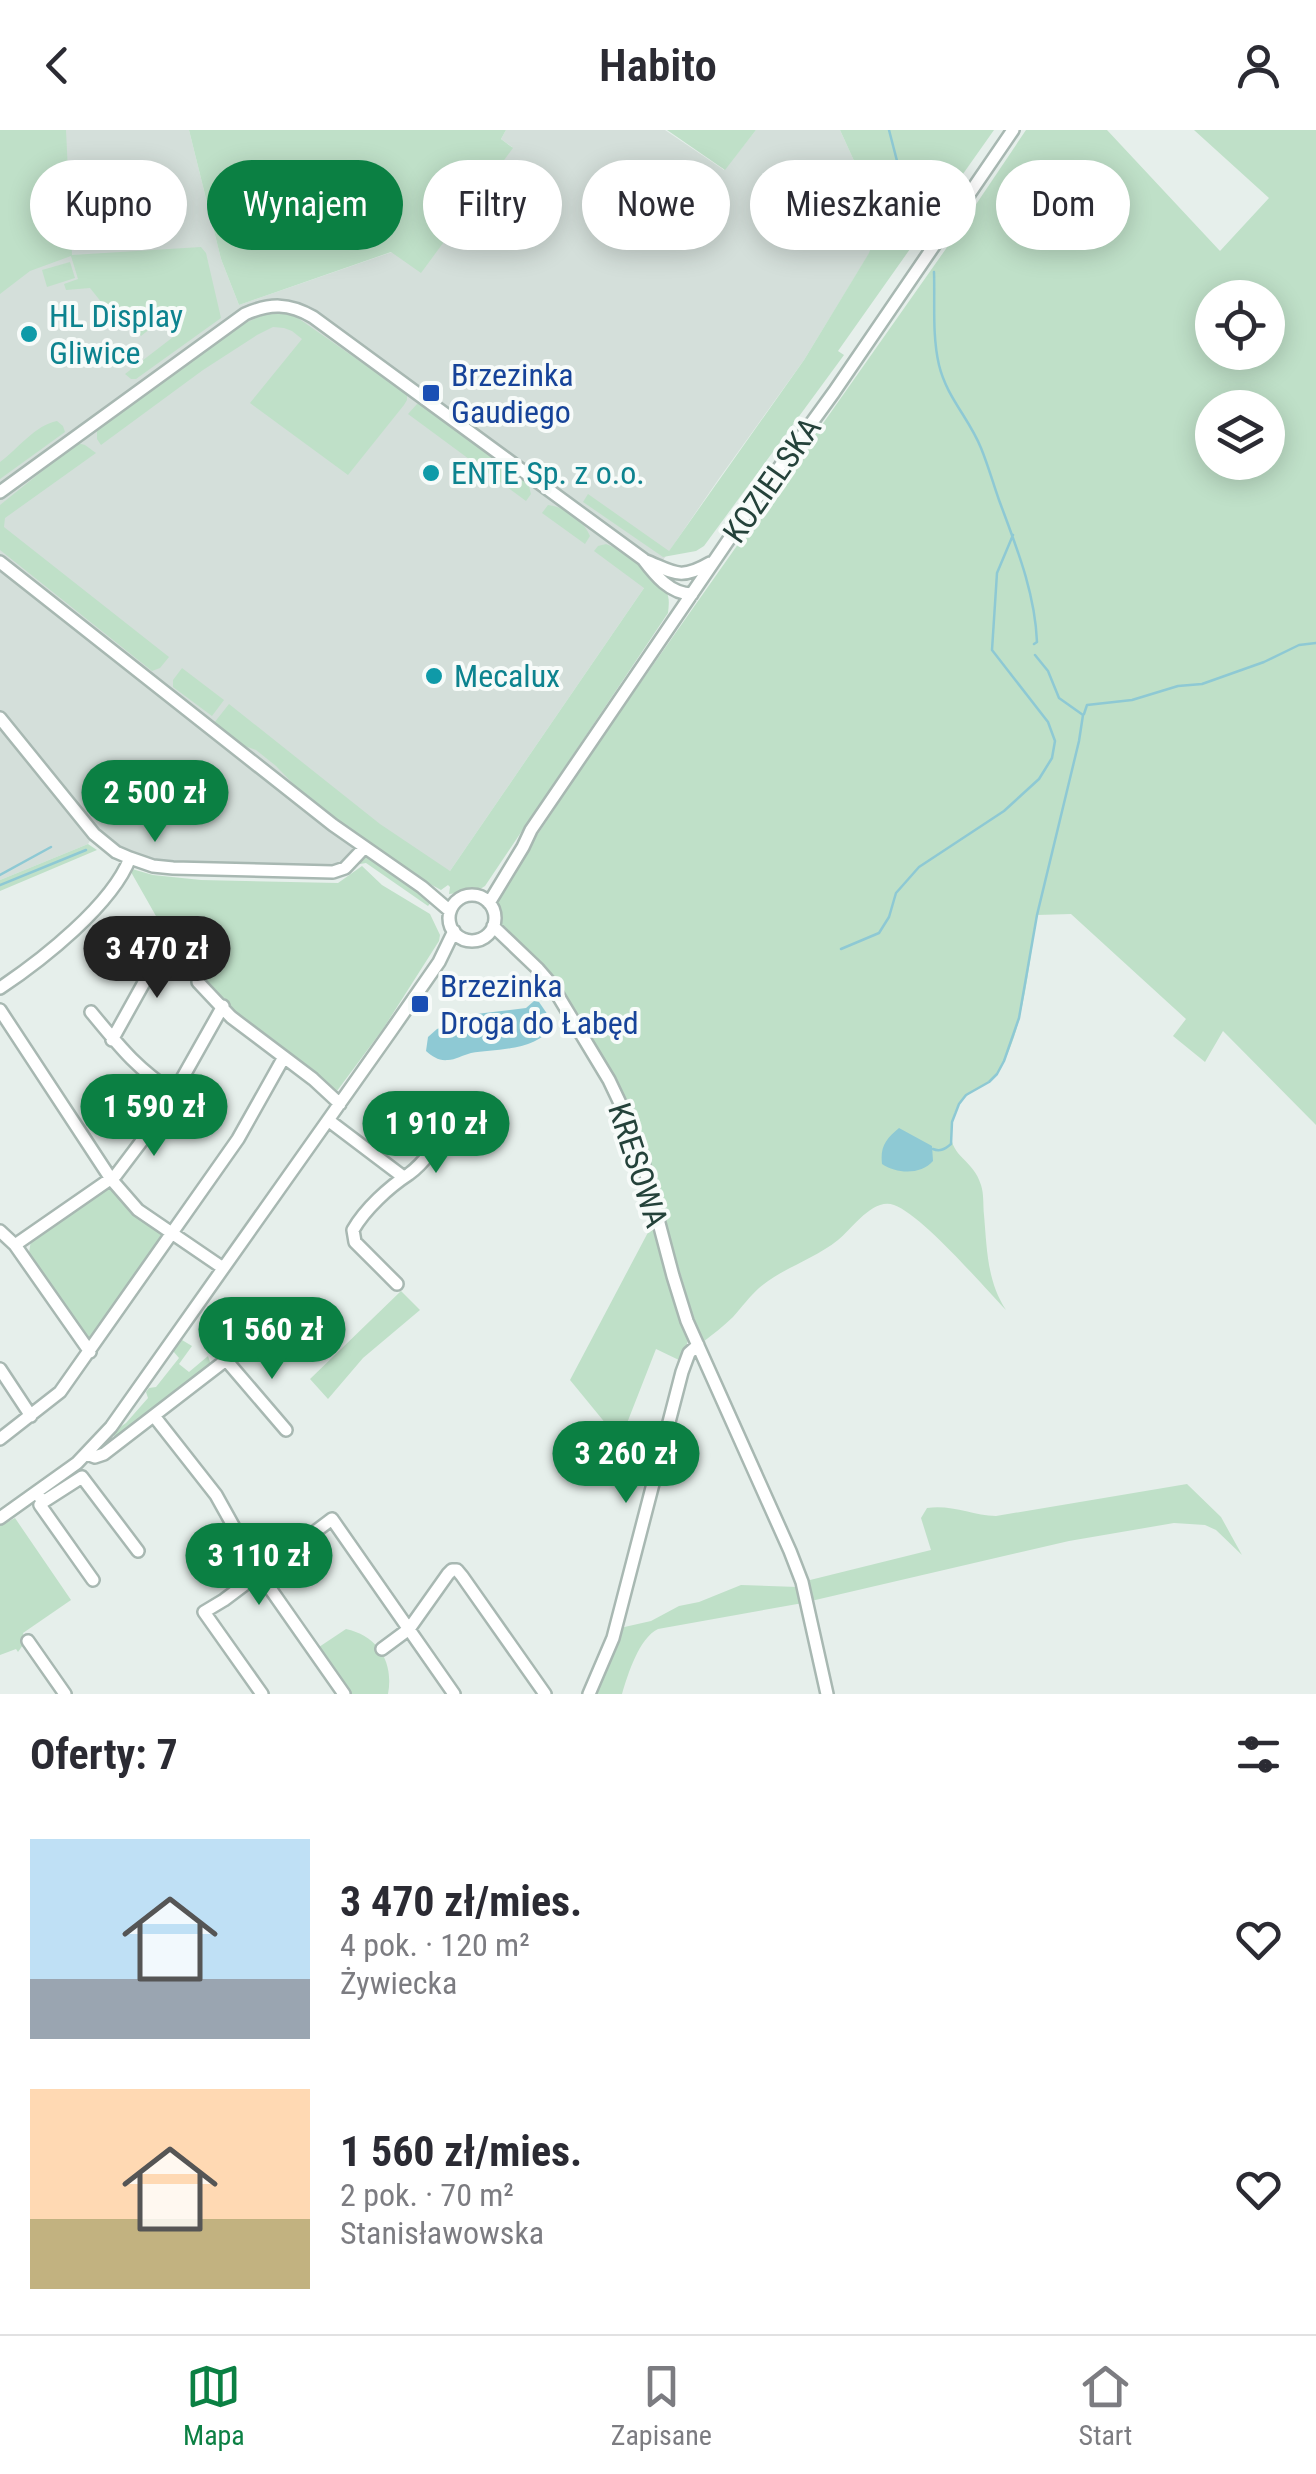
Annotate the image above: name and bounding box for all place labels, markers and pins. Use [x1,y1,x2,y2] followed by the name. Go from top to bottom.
[49,297,183,372] place label: HL Display Gliwice
[18,323,40,345] marker: HL Display Gliwice
[451,356,574,431] place label: Brzezinka Gaudiego
[420,382,442,404] marker: Brzezinka Gaudiego
[451,454,645,492] place label: ENTE Sp. z o.o.
[420,462,442,484] marker: ENTE Sp. z o.o.
[454,657,560,695] place label: Mecalux
[423,665,445,687] marker: Mecalux
[52,760,258,845] pin: 2 500 zł
[54,916,260,1001] pin: 3 470 zł
[440,967,639,1042] place label: Brzezinka Droga do Łabęd
[409,993,431,1015] marker: Brzezinka Droga do Łabęd
[51,1074,257,1159] pin: 1 590 zł
[333,1091,539,1176] pin: 1 910 zł
[169,1297,375,1382] pin: 1 560 zł
[523,1421,729,1506] pin: 3 260 zł
[156,1523,362,1608] pin: 3 110 zł

